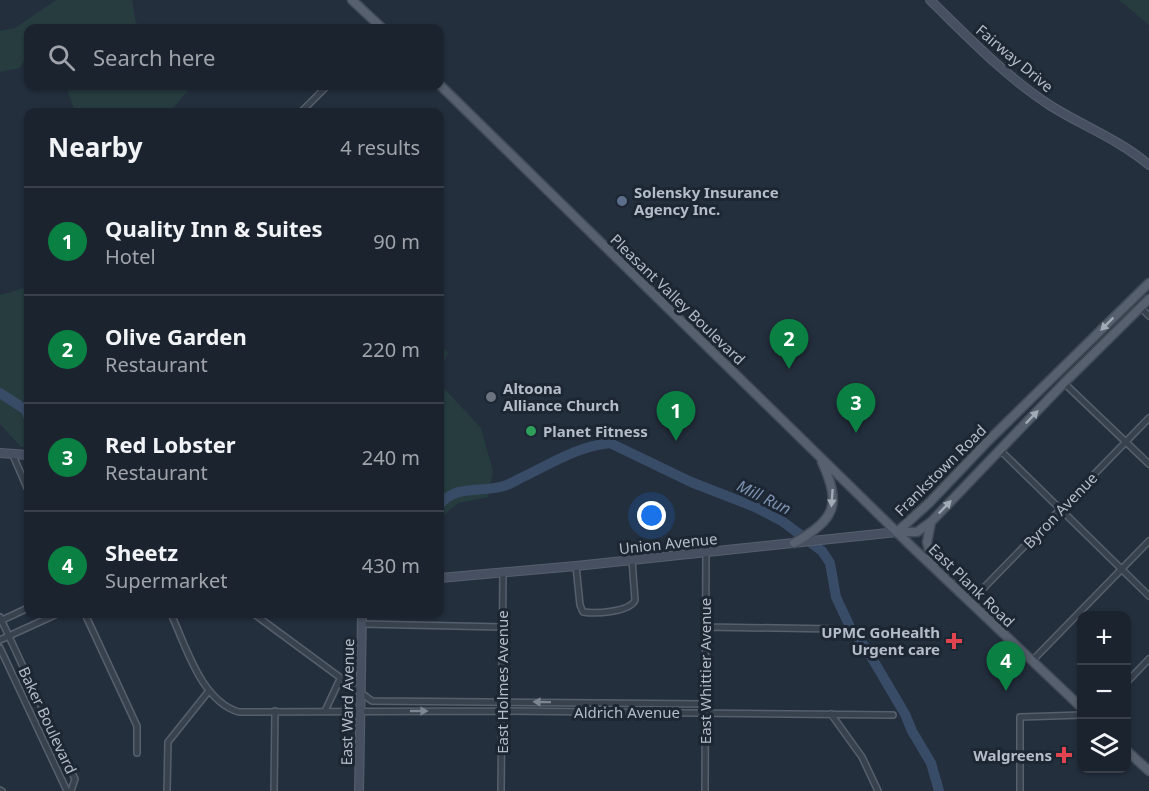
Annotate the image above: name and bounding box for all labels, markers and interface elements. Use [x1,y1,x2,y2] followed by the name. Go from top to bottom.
[972,20,1058,96] street label: Fairway Drive
[24,24,444,90] search box
[45,41,78,74] icon: search
[93,42,215,72] text: Search here
[48,129,143,165] text: Nearby
[340,134,420,161] text: 4 results
[634,182,779,219] place label: Solensky Insurance Agency Inc.
[615,194,629,208] marker: Solensky Insurance Agency Inc.
[105,213,323,243] text: Quality Inn & Suites
[62,228,73,255] text: 1
[373,228,420,255] text: 90 m
[606,229,750,369] street label: Pleasant Valley Boulevard
[105,243,156,270] text: Hotel
[1100,316,1114,331] one-way arrow
[770,320,808,369] pin: 2
[105,321,247,351] text: Olive Garden
[62,336,73,363] text: 2
[362,336,420,363] text: 220 m
[105,351,208,378] text: Restaurant
[503,378,619,415] place label: Altoona Alliance Church
[836,384,876,433] pin: 3
[484,390,498,404] marker: Altoona Alliance Church
[656,392,696,441] pin: 1
[1025,409,1039,424] one-way arrow
[890,420,990,520] street label: Frankstown Road
[543,421,648,441] place label: Planet Fitness
[524,424,538,438] marker: Planet Fitness
[105,429,236,459] text: Red Lobster
[62,444,73,471] text: 3
[362,444,420,471] text: 240 m
[105,459,208,486] text: Restaurant
[1019,468,1101,552] street label: Byron Avenue
[733,474,795,520] water label: Mill Run
[827,488,837,507] one-way arrow
[938,499,952,514] one-way arrow
[637,501,666,530] your location
[618,528,718,558] street label: Union Avenue
[105,537,178,567] text: Sheetz
[925,539,1019,631] street label: East Plank Road
[62,552,73,579] text: 4
[362,552,420,579] text: 430 m
[105,567,228,594] text: Supermarket
[695,598,715,744] street label: East Whittier Avenue
[492,610,512,754] street label: East Holmes Avenue
[1077,611,1131,773] map controls
[1077,611,1131,665] button: +
[821,622,940,659] place label: UPMC GoHealth Urgent care
[945,632,963,650] marker: UPMC GoHealth Urgent care
[336,638,358,766] street label: East Ward Avenue
[986,642,1026,691] pin: 4
[14,663,82,777] street label: Baker Boulevard
[1077,665,1131,719] button: −
[532,697,551,707] one-way arrow
[574,702,680,722] street label: Aldrich Avenue
[410,706,429,716] one-way arrow
[1077,719,1131,773] button: layers
[973,745,1052,765] place label: Walgreens
[1057,748,1071,762] marker: Walgreens

